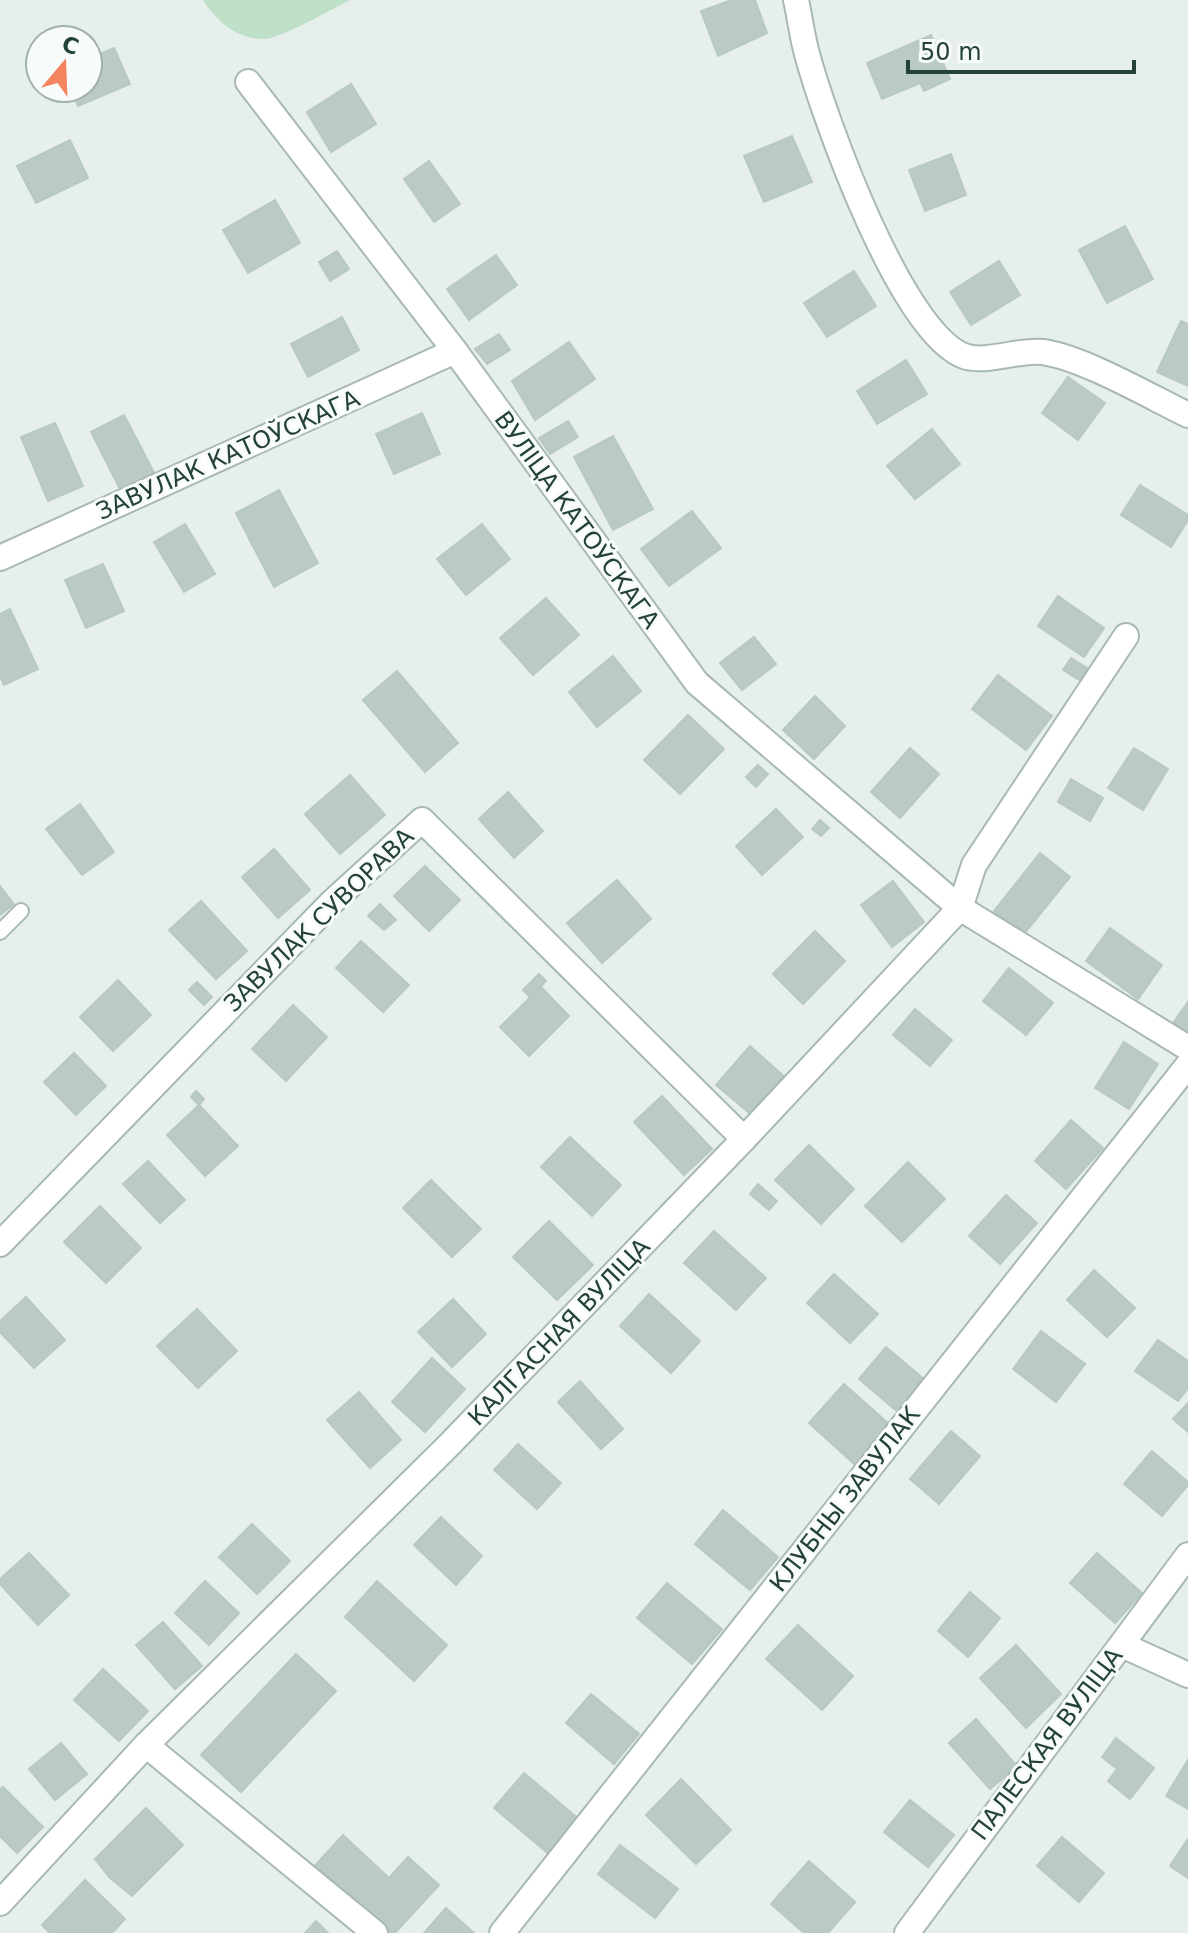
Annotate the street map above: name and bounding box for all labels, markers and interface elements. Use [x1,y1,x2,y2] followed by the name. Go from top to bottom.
[24,24,104,104] north arrow
[908,24,1134,74] scale bar
[59,31,82,60] text: С
[920,38,982,66] text: 50 m
[92,383,364,526] street label: ЗАВУЛАК КАТОЎСКАГА
[489,405,666,635] street label: ВУЛІЦА КАТОЎСКАГА
[218,822,420,1018] street label: ЗАВУЛАК СУВОРАВА
[462,1232,656,1431] street label: КАЛГАСНАЯ ВУЛІЦА
[764,1401,926,1597] street label: КЛУБНЫ ЗАВУЛАК
[966,1642,1129,1846] street label: ПАЛЕСКАЯ ВУЛІЦА

